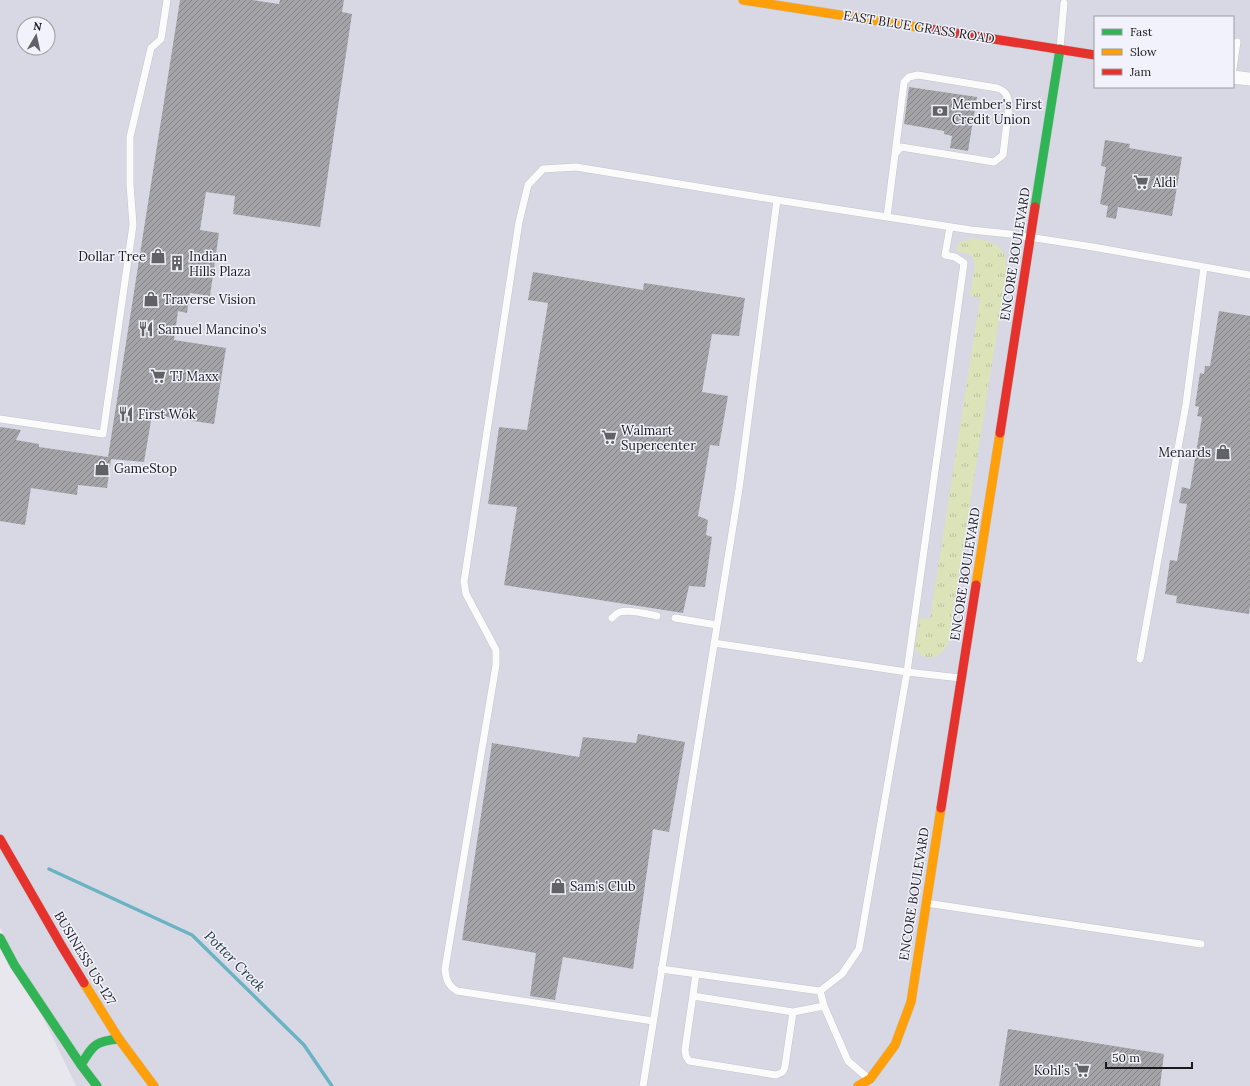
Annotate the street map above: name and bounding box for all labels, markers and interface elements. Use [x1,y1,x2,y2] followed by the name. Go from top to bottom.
[842,7,996,47] street label: EAST BLUE GRASS ROAD
[16,16,56,56] north arrow
[1094,16,1234,88] legend
[32,19,43,34] text: N
[1130,24,1153,39] text: Fast
[1130,44,1157,59] text: Slow
[1129,64,1151,79] text: Jam
[952,96,1042,128] place label: Member's First Credit Union
[931,102,949,120] bank icon: Member's First Credit Union
[1132,173,1150,191] supermarket icon: Aldi
[1152,174,1176,191] place label: Aldi
[996,186,1034,322] street label: ENCORE BOULEVARD
[149,247,167,265] shop icon: Dollar Tree
[78,248,146,265] place label: Dollar Tree
[189,248,251,280] place label: Indian Hills Plaza
[168,254,186,272] building icon: Indian Hills Plaza
[142,290,160,308] shop icon: Traverse Vision
[163,291,256,308] place label: Traverse Vision
[137,320,155,338] restaurant icon: Samuel Mancino's
[158,321,267,338] place label: Samuel Mancino's
[149,367,167,385] supermarket icon: TJ Maxx
[170,368,219,385] place label: TJ Maxx
[117,405,135,423] restaurant icon: First Wok
[138,406,196,423] place label: First Wok
[621,422,696,454] place label: Walmart Supercenter
[600,428,618,446] supermarket icon: Walmart Supercenter
[1214,443,1232,461] shop icon: Menards
[1158,444,1211,461] place label: Menards
[93,459,111,477] shop icon: GameStop
[114,460,177,477] place label: GameStop
[946,506,984,642] street label: ENCORE BOULEVARD
[895,826,933,962] street label: ENCORE BOULEVARD
[549,877,567,895] shop icon: Sam's Club
[570,878,636,895] place label: Sam's Club
[50,908,120,1008] street label: BUSINESS US-127
[201,927,269,995] water label: Potter Creek
[1106,1044,1192,1070] scale bar
[1112,1050,1140,1065] text: 50 m
[1073,1061,1091,1079] supermarket icon: Kohl's
[1034,1062,1070,1079] place label: Kohl's

